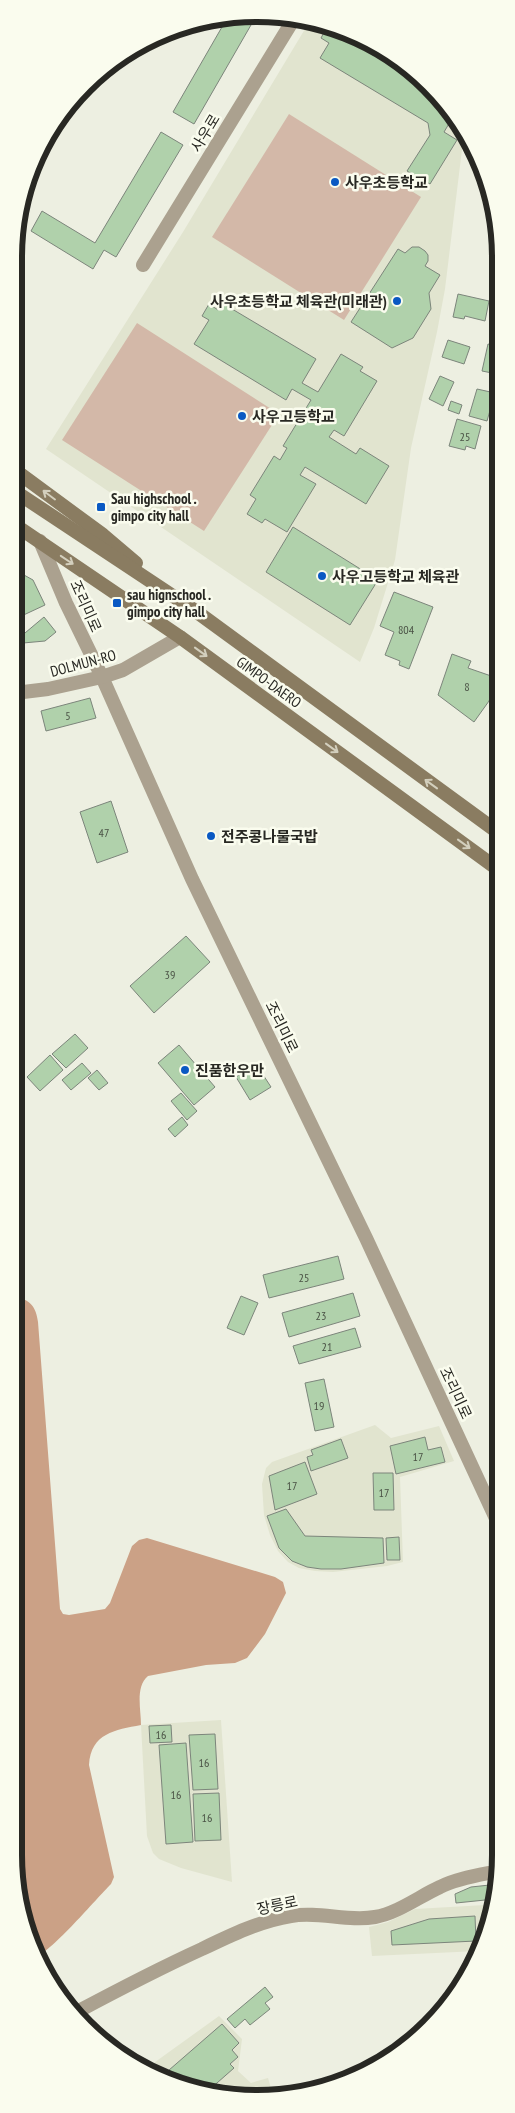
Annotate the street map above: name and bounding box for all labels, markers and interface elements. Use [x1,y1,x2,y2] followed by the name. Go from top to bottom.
[186,110,224,156] street label: 사우로
[345,173,428,192] place label: 사우초등학교
[329,176,341,188] marker: 사우초등학교
[210,292,387,311] place label: 사우초등학교 체육관(미래관)
[391,295,403,307] marker: 사우초등학교 체육관(미래관)
[252,407,335,426] place label: 사우고등학교
[236,410,248,422] marker: 사우고등학교
[460,429,470,444] house number: 25
[111,489,197,525] place label: Sau highschool . gimpo city hall
[42,490,56,500] one-way arrow
[95,501,107,513] marker: Sau highschool . gimpo city hall
[60,555,74,565] one-way arrow
[332,567,459,586] place label: 사우고등학교 체육관
[316,570,328,582] marker: 사우고등학교 체육관
[66,577,106,635] street label: 조리미로
[127,585,211,621] place label: sau hignschool . gimpo city hall
[111,597,123,609] marker: sau hignschool . gimpo city hall
[398,622,415,637] house number: 804
[48,645,118,681] street label: DOLMUN-RO
[194,647,208,657] one-way arrow
[233,652,305,712] street label: GIMPO-DAERO
[464,679,470,694] house number: 8
[65,708,71,723] house number: 5
[325,743,338,754] one-way arrow
[424,779,438,789] one-way arrow
[99,825,109,840] house number: 47
[221,827,318,846] place label: 전주콩나물국밥
[205,830,217,842] marker: 전주콩나물국밥
[457,839,471,849] one-way arrow
[165,967,175,982] house number: 39
[261,998,303,1056] street label: 조리미로
[195,1061,264,1080] place label: 진품한우만
[179,1064,191,1076] marker: 진품한우만
[299,1270,309,1285] house number: 25
[316,1308,326,1323] house number: 23
[322,1339,332,1354] house number: 21
[436,1364,476,1422] street label: 조리미로
[314,1398,324,1413] house number: 19
[413,1449,423,1464] house number: 17
[287,1478,297,1493] house number: 17
[379,1485,389,1500] house number: 17
[156,1727,166,1742] house number: 16
[199,1755,209,1770] house number: 16
[171,1787,181,1802] house number: 16
[202,1810,212,1825] house number: 16
[255,1891,299,1919] street label: 장릉로

